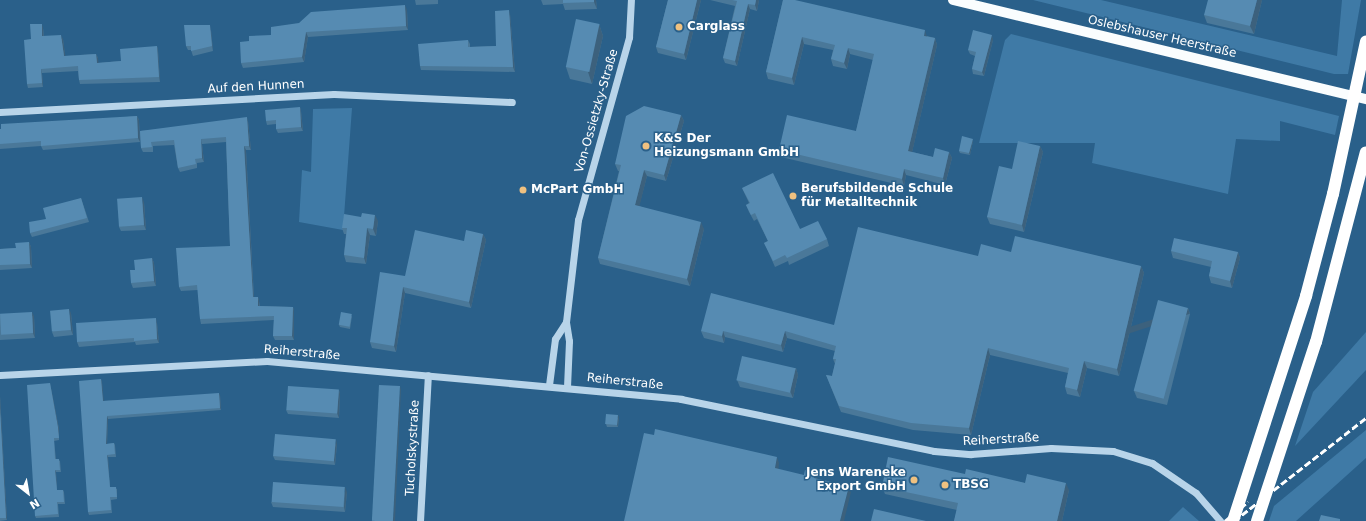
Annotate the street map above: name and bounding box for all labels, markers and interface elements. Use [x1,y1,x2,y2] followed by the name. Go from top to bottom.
[1086,13,1238,61] street label: Oslebshauser Heerstraße
[687,20,745,34] place label: Carglass
[674,22,684,32] marker: Carglass
[572,48,622,174] street label: Von-Ossietzky-Straße
[207,77,305,97] street label: Auf den Hunnen
[654,132,799,160] place label: K&S Der Heizungsmann GmbH
[641,141,651,151] marker: K&S Der Heizungsmann GmbH
[801,182,953,210] place label: Berufsbildende Schule für Metalltechnik
[531,183,623,197] place label: McPart GmbH
[518,185,528,195] marker: McPart GmbH
[788,191,798,201] marker: Berufsbildende Schule für Metalltechnik
[263,342,341,364] street label: Reiherstraße
[586,371,664,393] street label: Reiherstraße
[403,400,423,496] street label: Tucholskystraße
[962,431,1040,449] street label: Reiherstraße
[806,466,906,494] place label: Jens Wareneke Export GmbH
[8,473,48,513] north arrow
[909,475,919,485] marker: Jens Wareneke Export GmbH
[953,478,989,492] place label: TBSG
[940,480,950,490] marker: TBSG
[27,496,42,512] text: N

